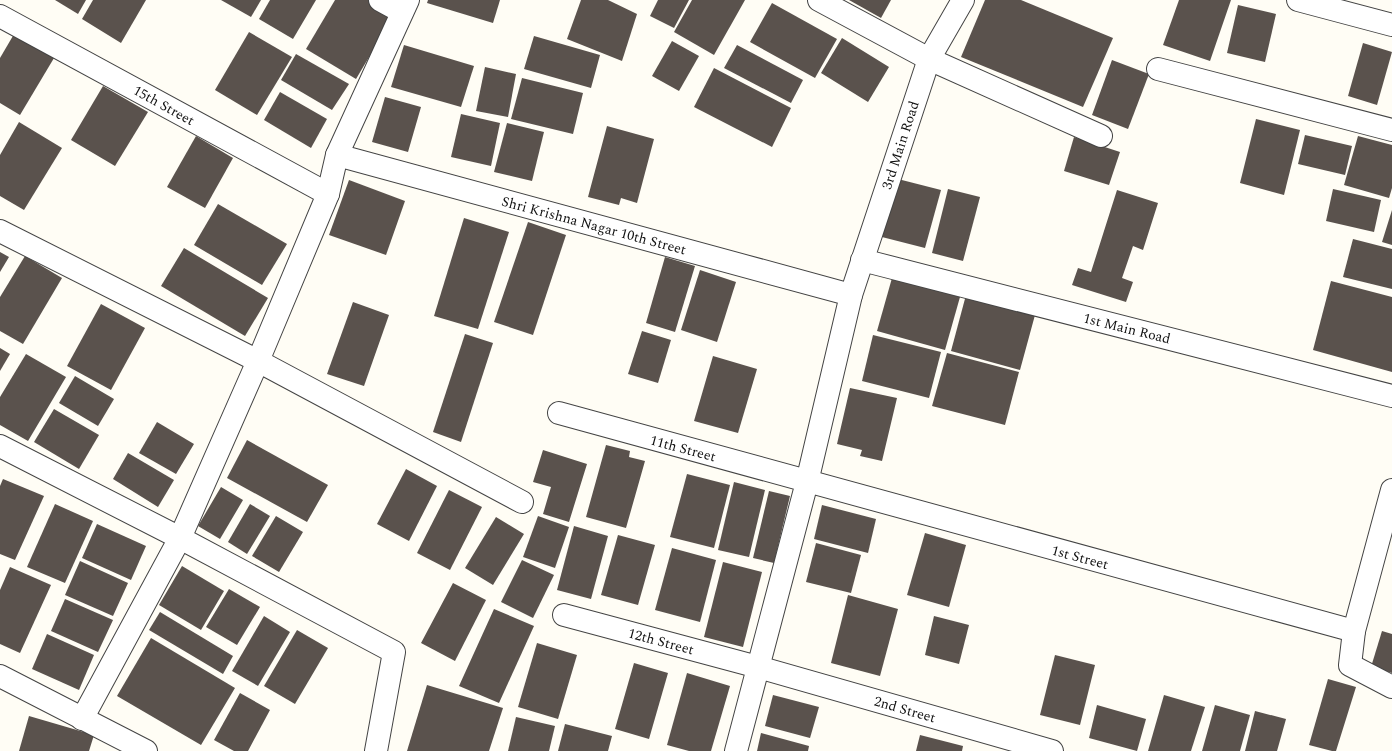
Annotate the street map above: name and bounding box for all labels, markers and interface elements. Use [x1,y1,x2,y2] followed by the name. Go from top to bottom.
[129,80,198,131] street label: 15th Street
[876,98,925,192] street label: 3rd Main Road
[499,191,688,260] street label: Shri Krishna Nagar 10th Street
[1081,308,1173,350] street label: 1st Main Road
[648,430,718,467] street label: 11th Street
[1049,540,1111,575] street label: 1st Street
[626,623,696,660] street label: 12th Street
[872,691,938,728] street label: 2nd Street

